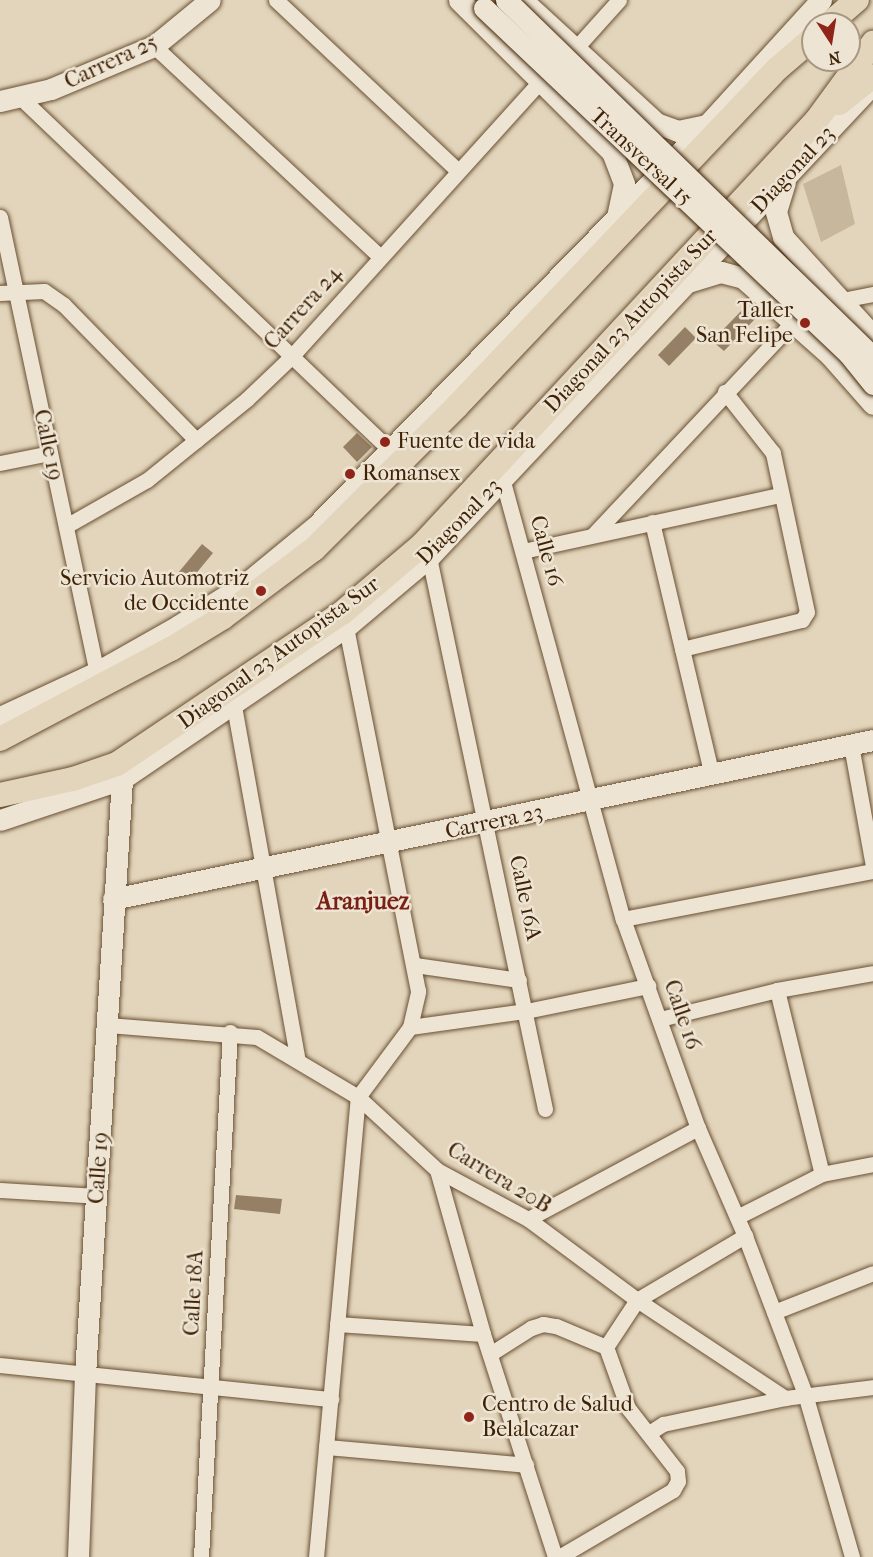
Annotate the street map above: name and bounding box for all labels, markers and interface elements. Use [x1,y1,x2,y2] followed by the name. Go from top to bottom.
[801,12,861,72] north arrow
[60,29,162,95] street label: Carrera 25
[827,48,842,69] text: N
[584,103,698,211] street label: Transversal 15
[746,121,840,219] street label: Diagonal 23
[539,223,723,419] street label: Diagonal 23 Autopista Sur
[259,261,347,355] street label: Carrera 24
[696,297,793,348] place label: Taller San Felipe
[798,316,812,330] marker: Taller San Felipe
[28,407,68,483] street label: Calle 19
[397,429,535,455] place label: Fuente de vida
[378,435,392,449] marker: Fuente de vida
[362,461,460,487] place label: Romansex
[343,467,357,481] marker: Romansex
[411,473,507,571] street label: Diagonal 23
[524,513,568,589] street label: Calle 16
[60,565,249,616] place label: Servicio Automotriz de Occidente
[173,571,385,735] street label: Diagonal 23 Autopista Sur
[254,584,268,598] marker: Servicio Automotriz de Occidente
[443,799,545,845] street label: Carrera 23
[503,853,547,943] street label: Calle 16A
[317,888,409,916] district label: Aranjuez
[658,977,706,1053] street label: Calle 16
[83,1131,115,1205] street label: Calle 19
[442,1137,556,1219] street label: Carrera 20B
[179,1249,209,1337] street label: Calle 18A
[482,1391,633,1442] place label: Centro de Salud Belalcazar
[460,1408,478,1426] marker: Centro de Salud Belalcazar

